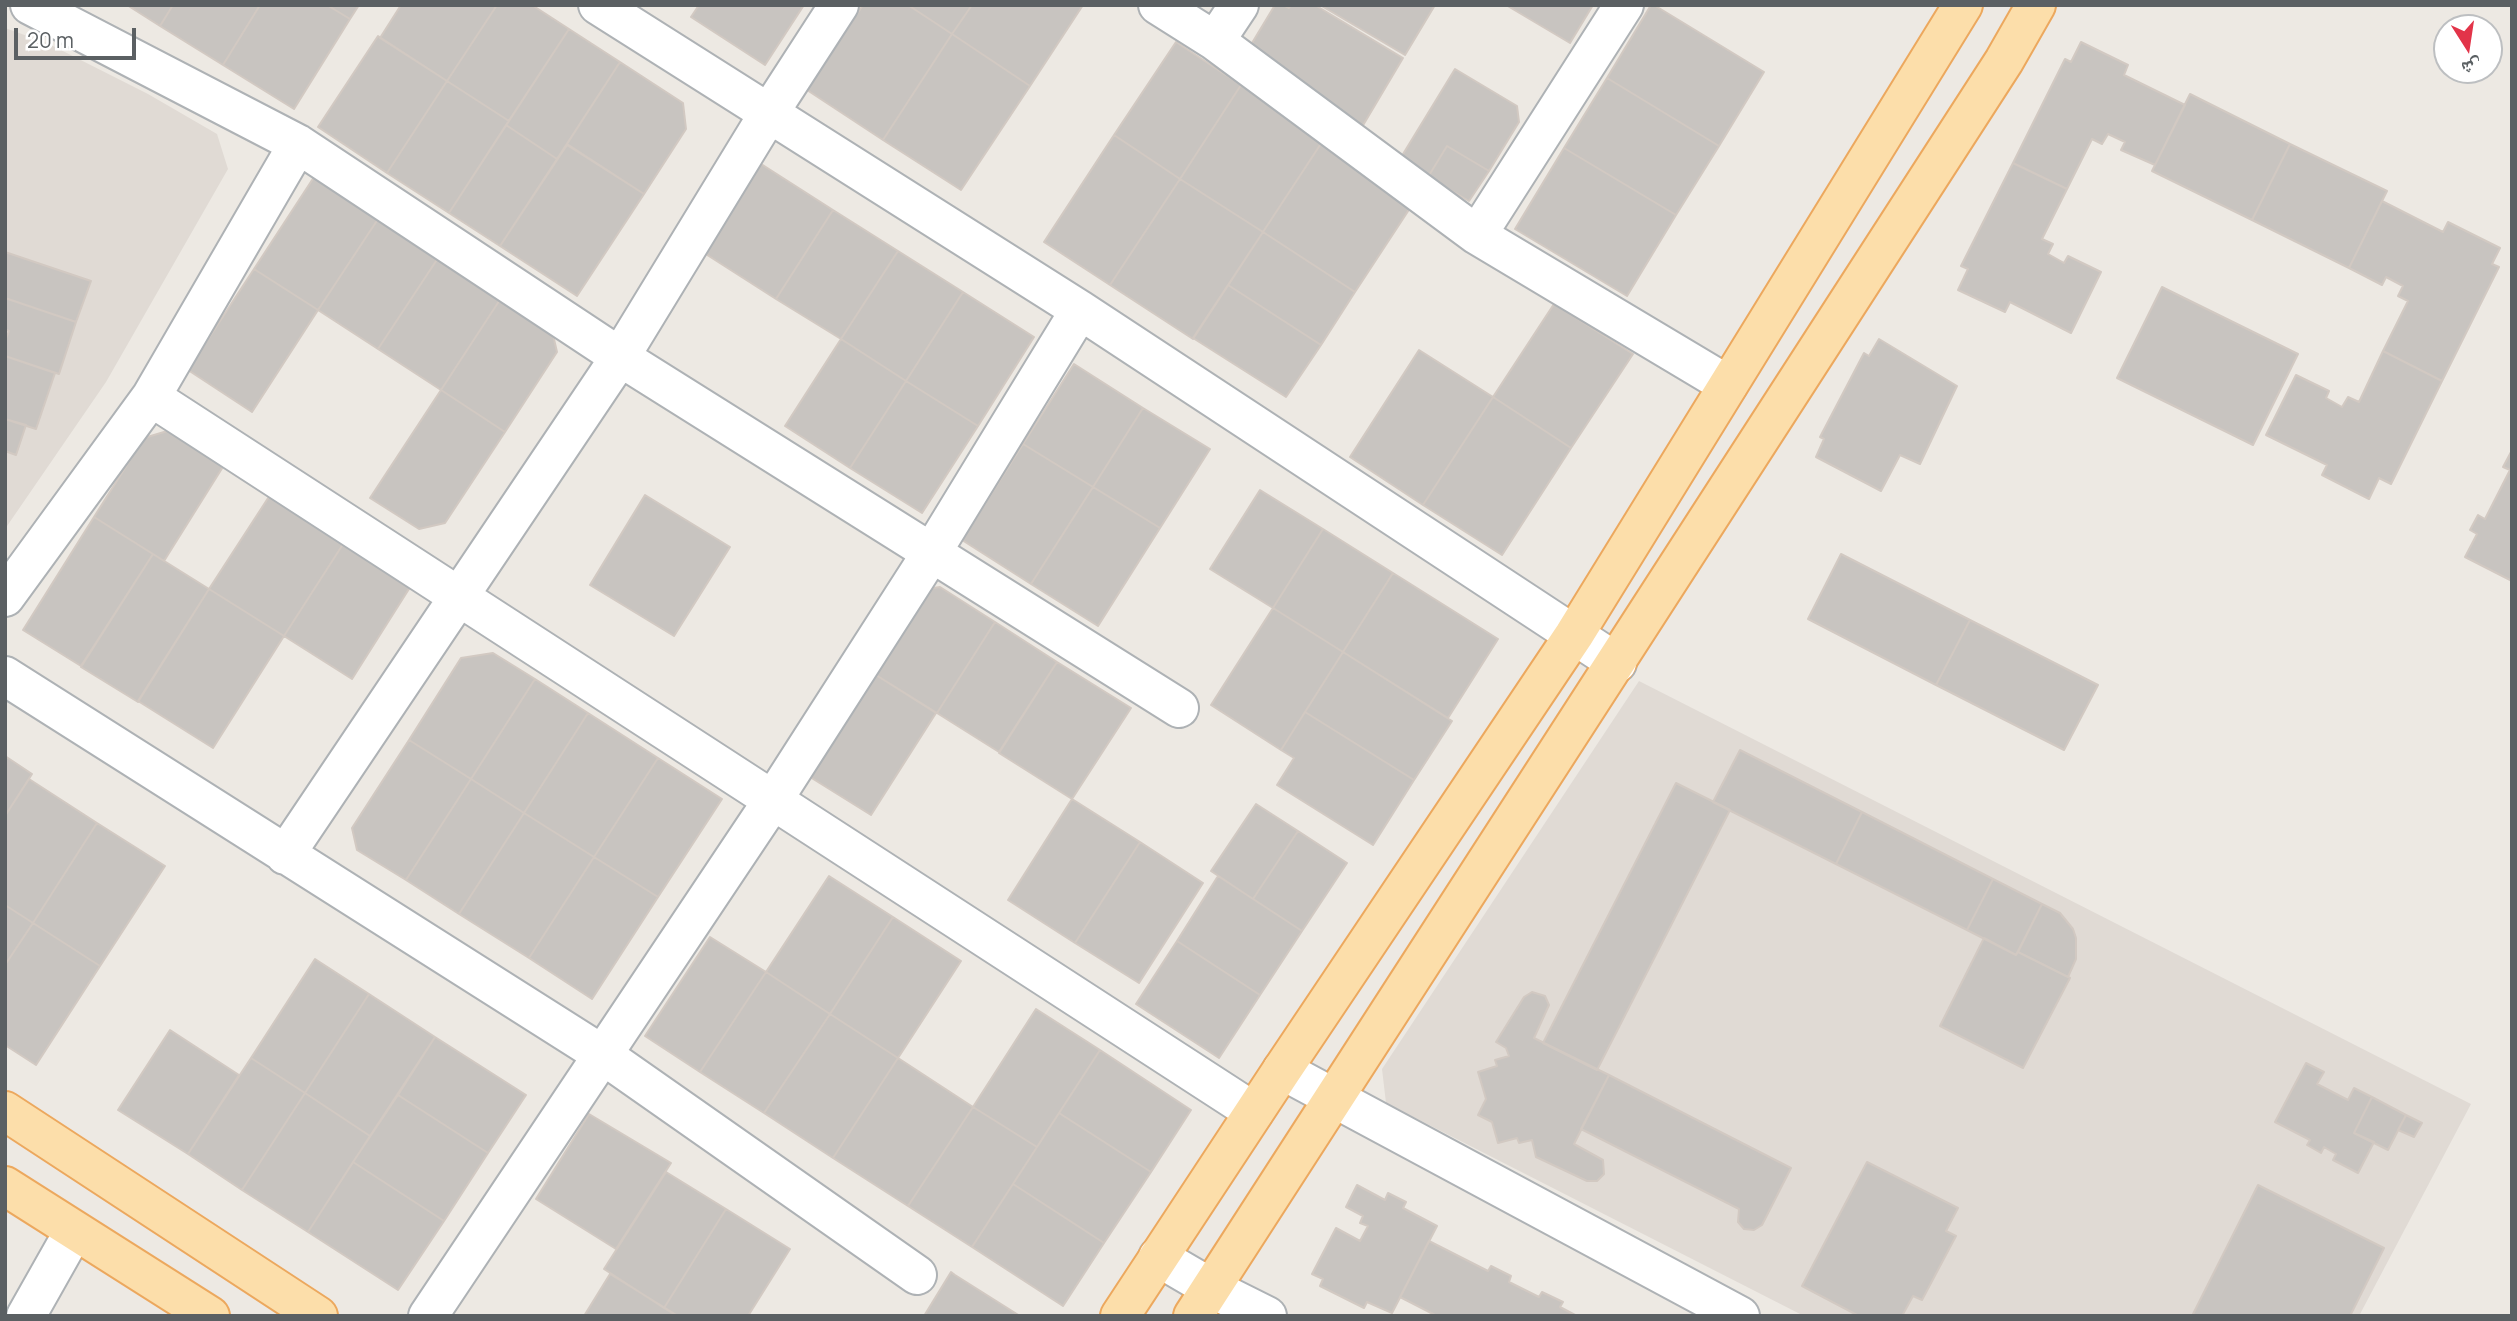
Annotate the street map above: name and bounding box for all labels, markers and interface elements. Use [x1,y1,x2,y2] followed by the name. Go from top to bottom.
[18,14,140,58] scale bar
[2433,14,2503,84] north arrow
[27,26,74,54] text: 20 m
[2459,53,2485,82] text: ش

